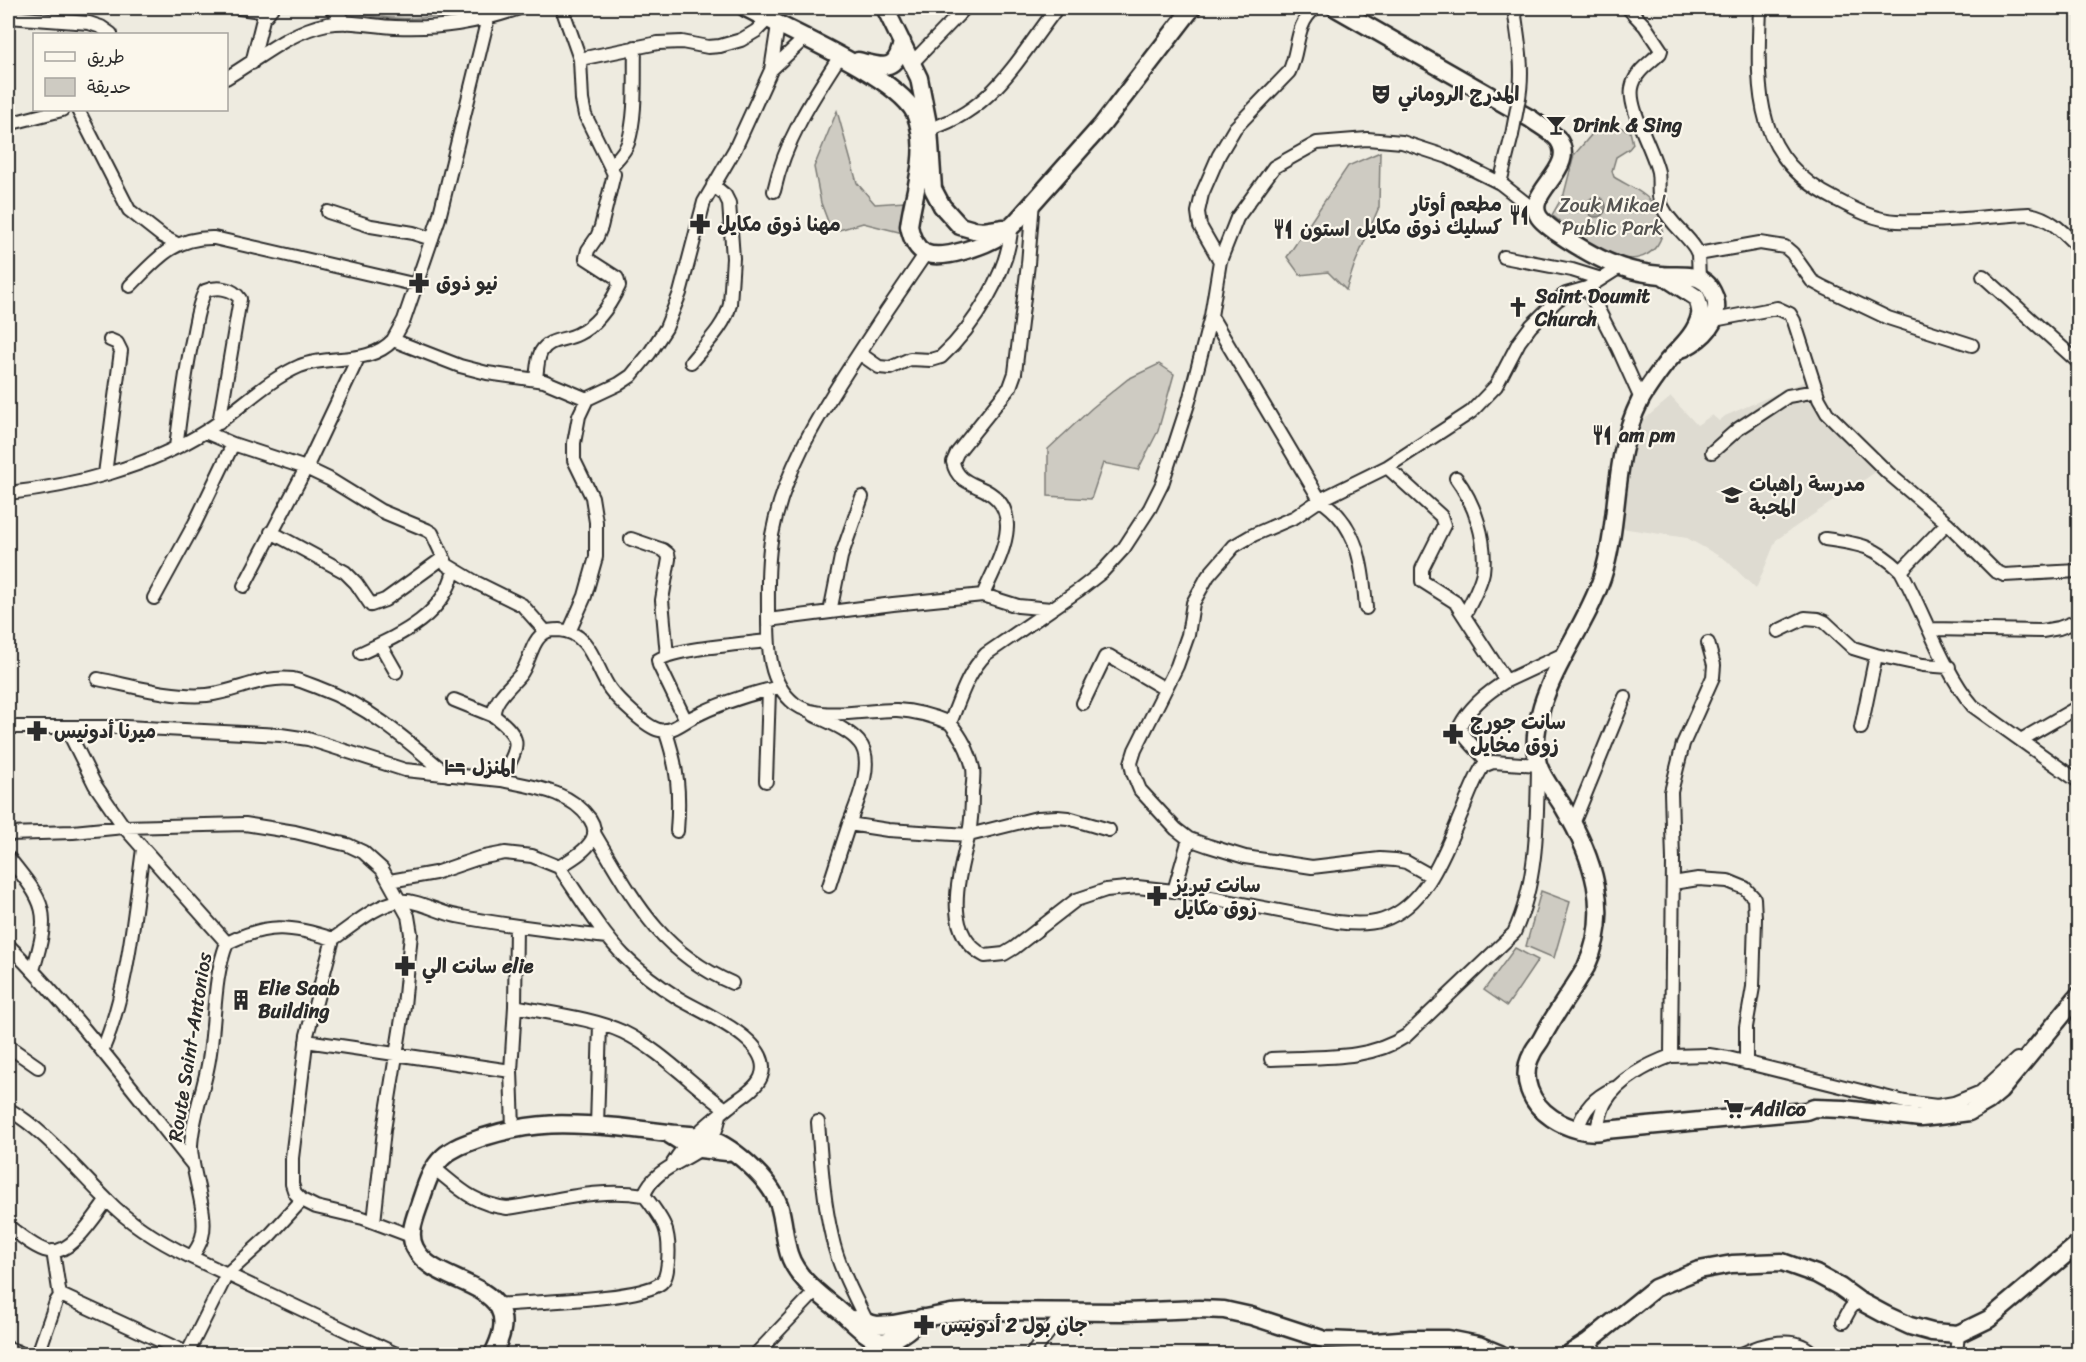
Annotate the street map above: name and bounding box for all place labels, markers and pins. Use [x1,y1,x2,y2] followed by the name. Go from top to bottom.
[1398,77,1519,112] place label: المدرج الروماني
[1369,82,1393,106] theatre icon: المدرج الروماني
[1573,108,1682,143] place label: Drink & Sing
[1544,113,1568,137] bar icon: Drink & Sing
[1356,187,1502,245] place label: مطعم أوتار كسليك ذوق مكايل
[1507,203,1531,227] restaurant icon: مطعم أوتار كسليك ذوق مكايل
[717,207,841,242] place label: مهنا ذوق مكايل
[688,212,712,236] pharmacy icon: مهنا ذوق مكايل
[1300,212,1350,247] place label: استون
[1271,217,1295,241] restaurant icon: استون
[436,266,498,301] place label: نيو ذوق
[407,271,431,295] pharmacy icon: نيو ذوق
[1534,279,1650,337] place label: Saint Doumit Church
[1506,295,1530,319] church icon: Saint Doumit Church
[1618,418,1676,453] place label: am pm
[1590,423,1614,447] restaurant icon: am pm
[1749,467,1865,525] place label: مدرسة راهبات المحبة
[1720,483,1744,507] school or university icon: مدرسة راهبات المحبة
[1470,705,1566,763] place label: سانت جورج زوق مخايل
[54,714,156,749] place label: ميرنا أدونيس
[25,719,49,743] pharmacy icon: ميرنا أدونيس
[1441,722,1465,746] pharmacy icon: سانت جورج زوق مخايل
[472,750,516,785] place label: المنزل
[443,755,467,779] hotel icon: المنزل
[1172,868,1261,926] place label: سانت تيريز زوق مكايل
[1145,884,1169,908] pharmacy icon: سانت تيريز زوق مكايل
[422,949,534,984] place label: سانت الي elie
[393,954,417,978] pharmacy icon: سانت الي elie
[258,971,339,1029] place label: Elie Saab Building
[229,988,253,1012] building icon: Elie Saab Building
[1750,1092,1807,1127] place label: Adilco
[1722,1097,1746,1121] supermarket icon: Adilco
[941,1308,1088,1343] place label: جان بول 2 أدونيس
[912,1313,936,1337] pharmacy icon: جان بول 2 أدونيس

